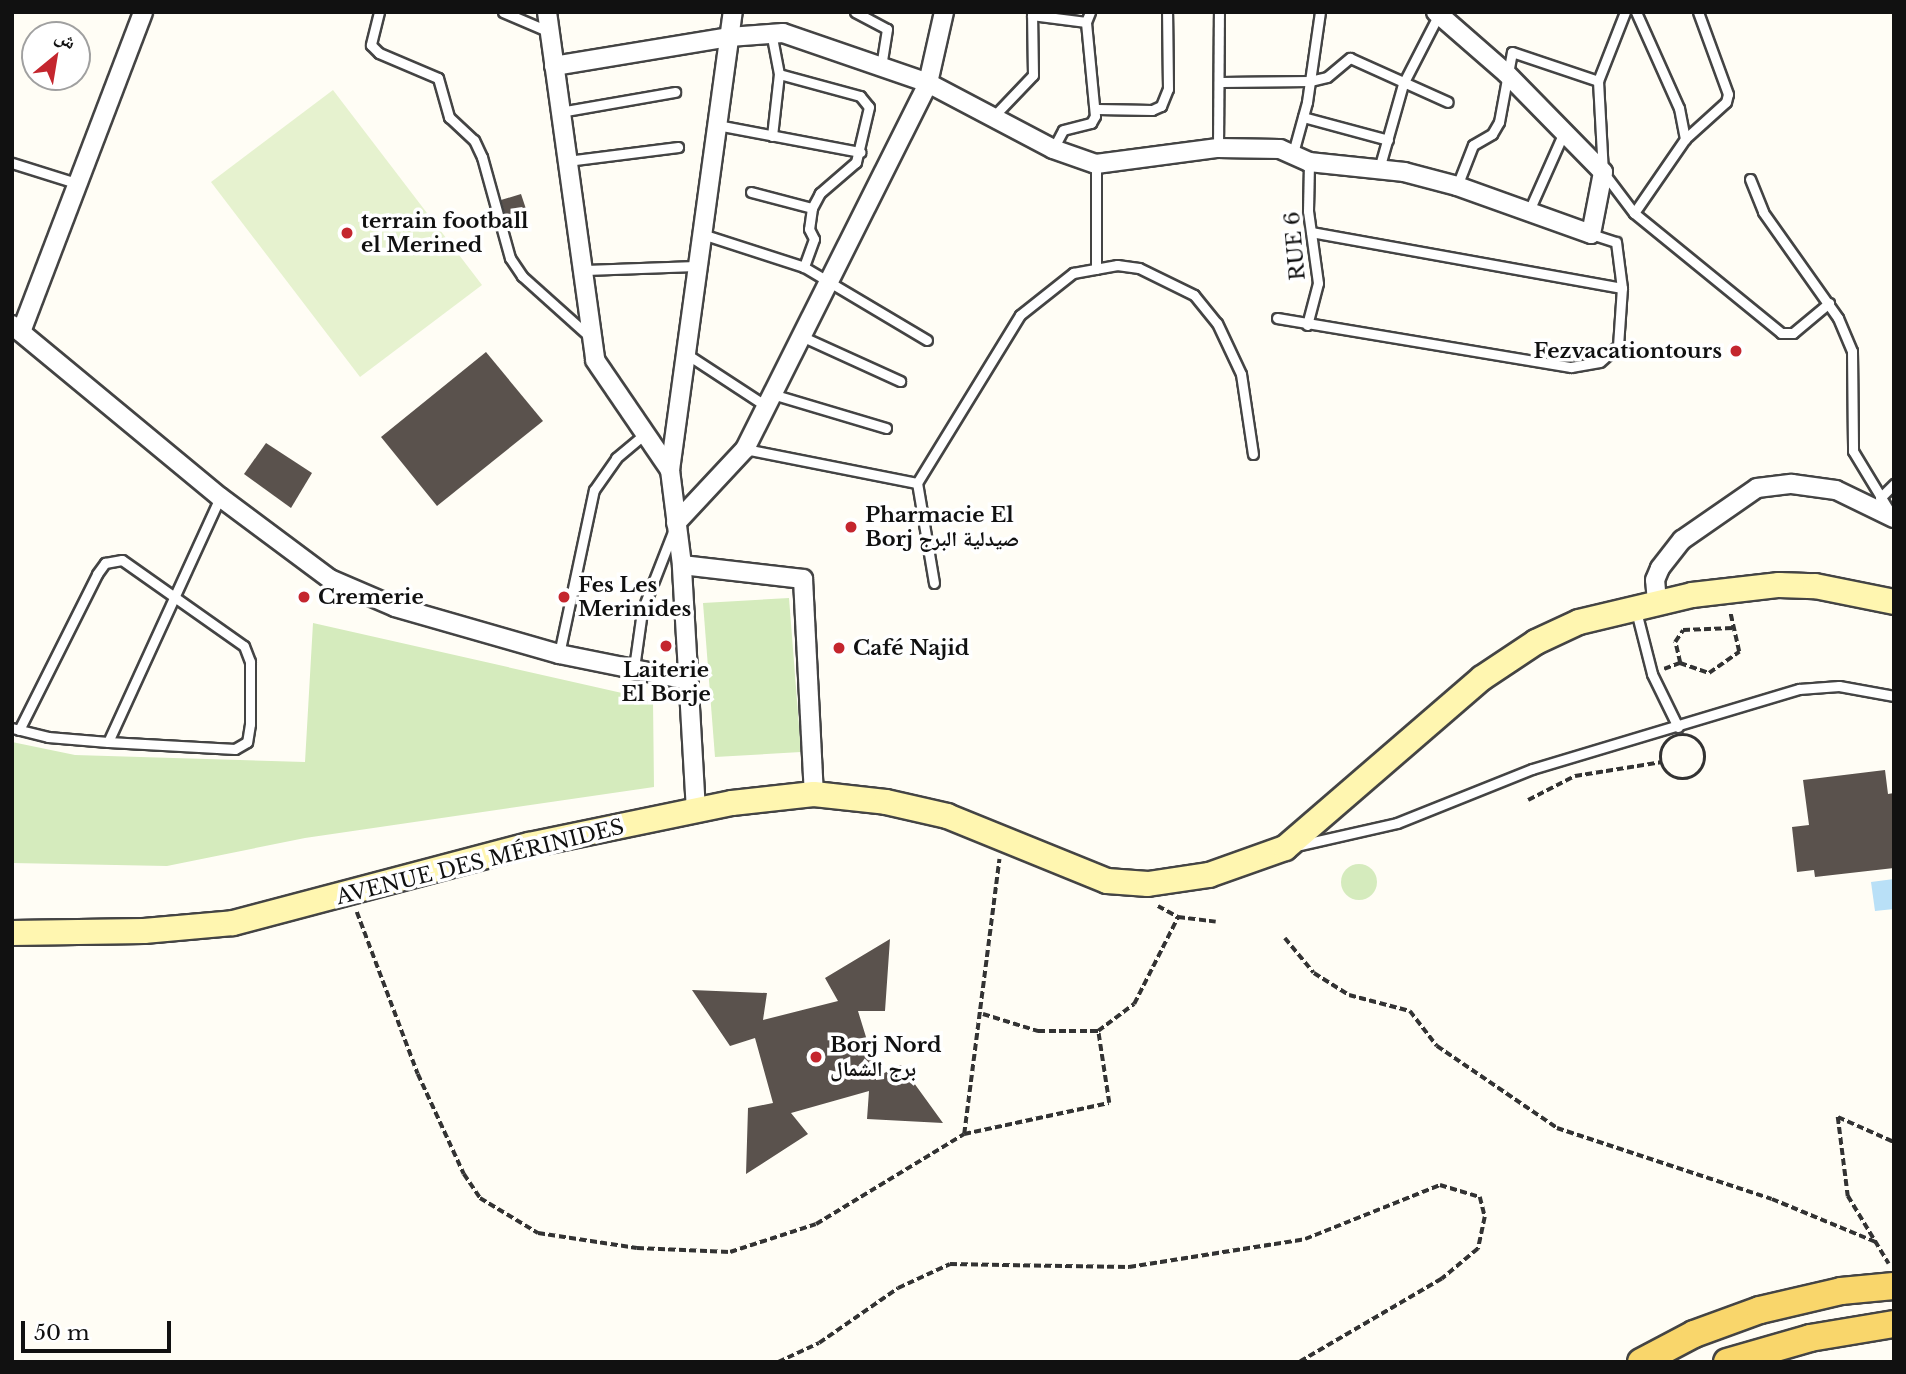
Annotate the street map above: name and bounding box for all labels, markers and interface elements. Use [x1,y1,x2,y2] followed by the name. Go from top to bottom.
[21,21,91,91] north arrow
[51,24,80,54] text: ش
[361,208,529,258] place label: terrain football el Merined
[1279,211,1311,281] street label: RUE 6
[339,225,355,241] marker: terrain football el Merined
[1534,338,1722,364] place label: Fezvacationtours
[1728,343,1744,359] marker: Fezvacationtours
[865,502,1019,552] place label: Pharmacie El Borj صيدلية البرج
[843,519,859,535] marker: Pharmacie El Borj صيدلية البرج
[578,572,691,622] place label: Fes Les Merinides
[318,584,424,610] place label: Cremerie
[296,589,312,605] marker: Cremerie
[556,589,572,605] marker: Fes Les Merinides
[853,635,969,661] place label: Café Najid
[658,638,674,654] marker: Laiterie El Borje
[831,640,847,656] marker: Café Najid
[621,657,711,707] place label: Laiterie El Borje
[333,814,627,910] street label: AVENUE DES MÉRINIDES
[830,1032,942,1082] place label: Borj Nord برج الشمال
[808,1049,824,1065] marker: Borj Nord برج الشمال
[24,1308,175,1352] scale bar
[34,1320,89,1346] text: 50 m

